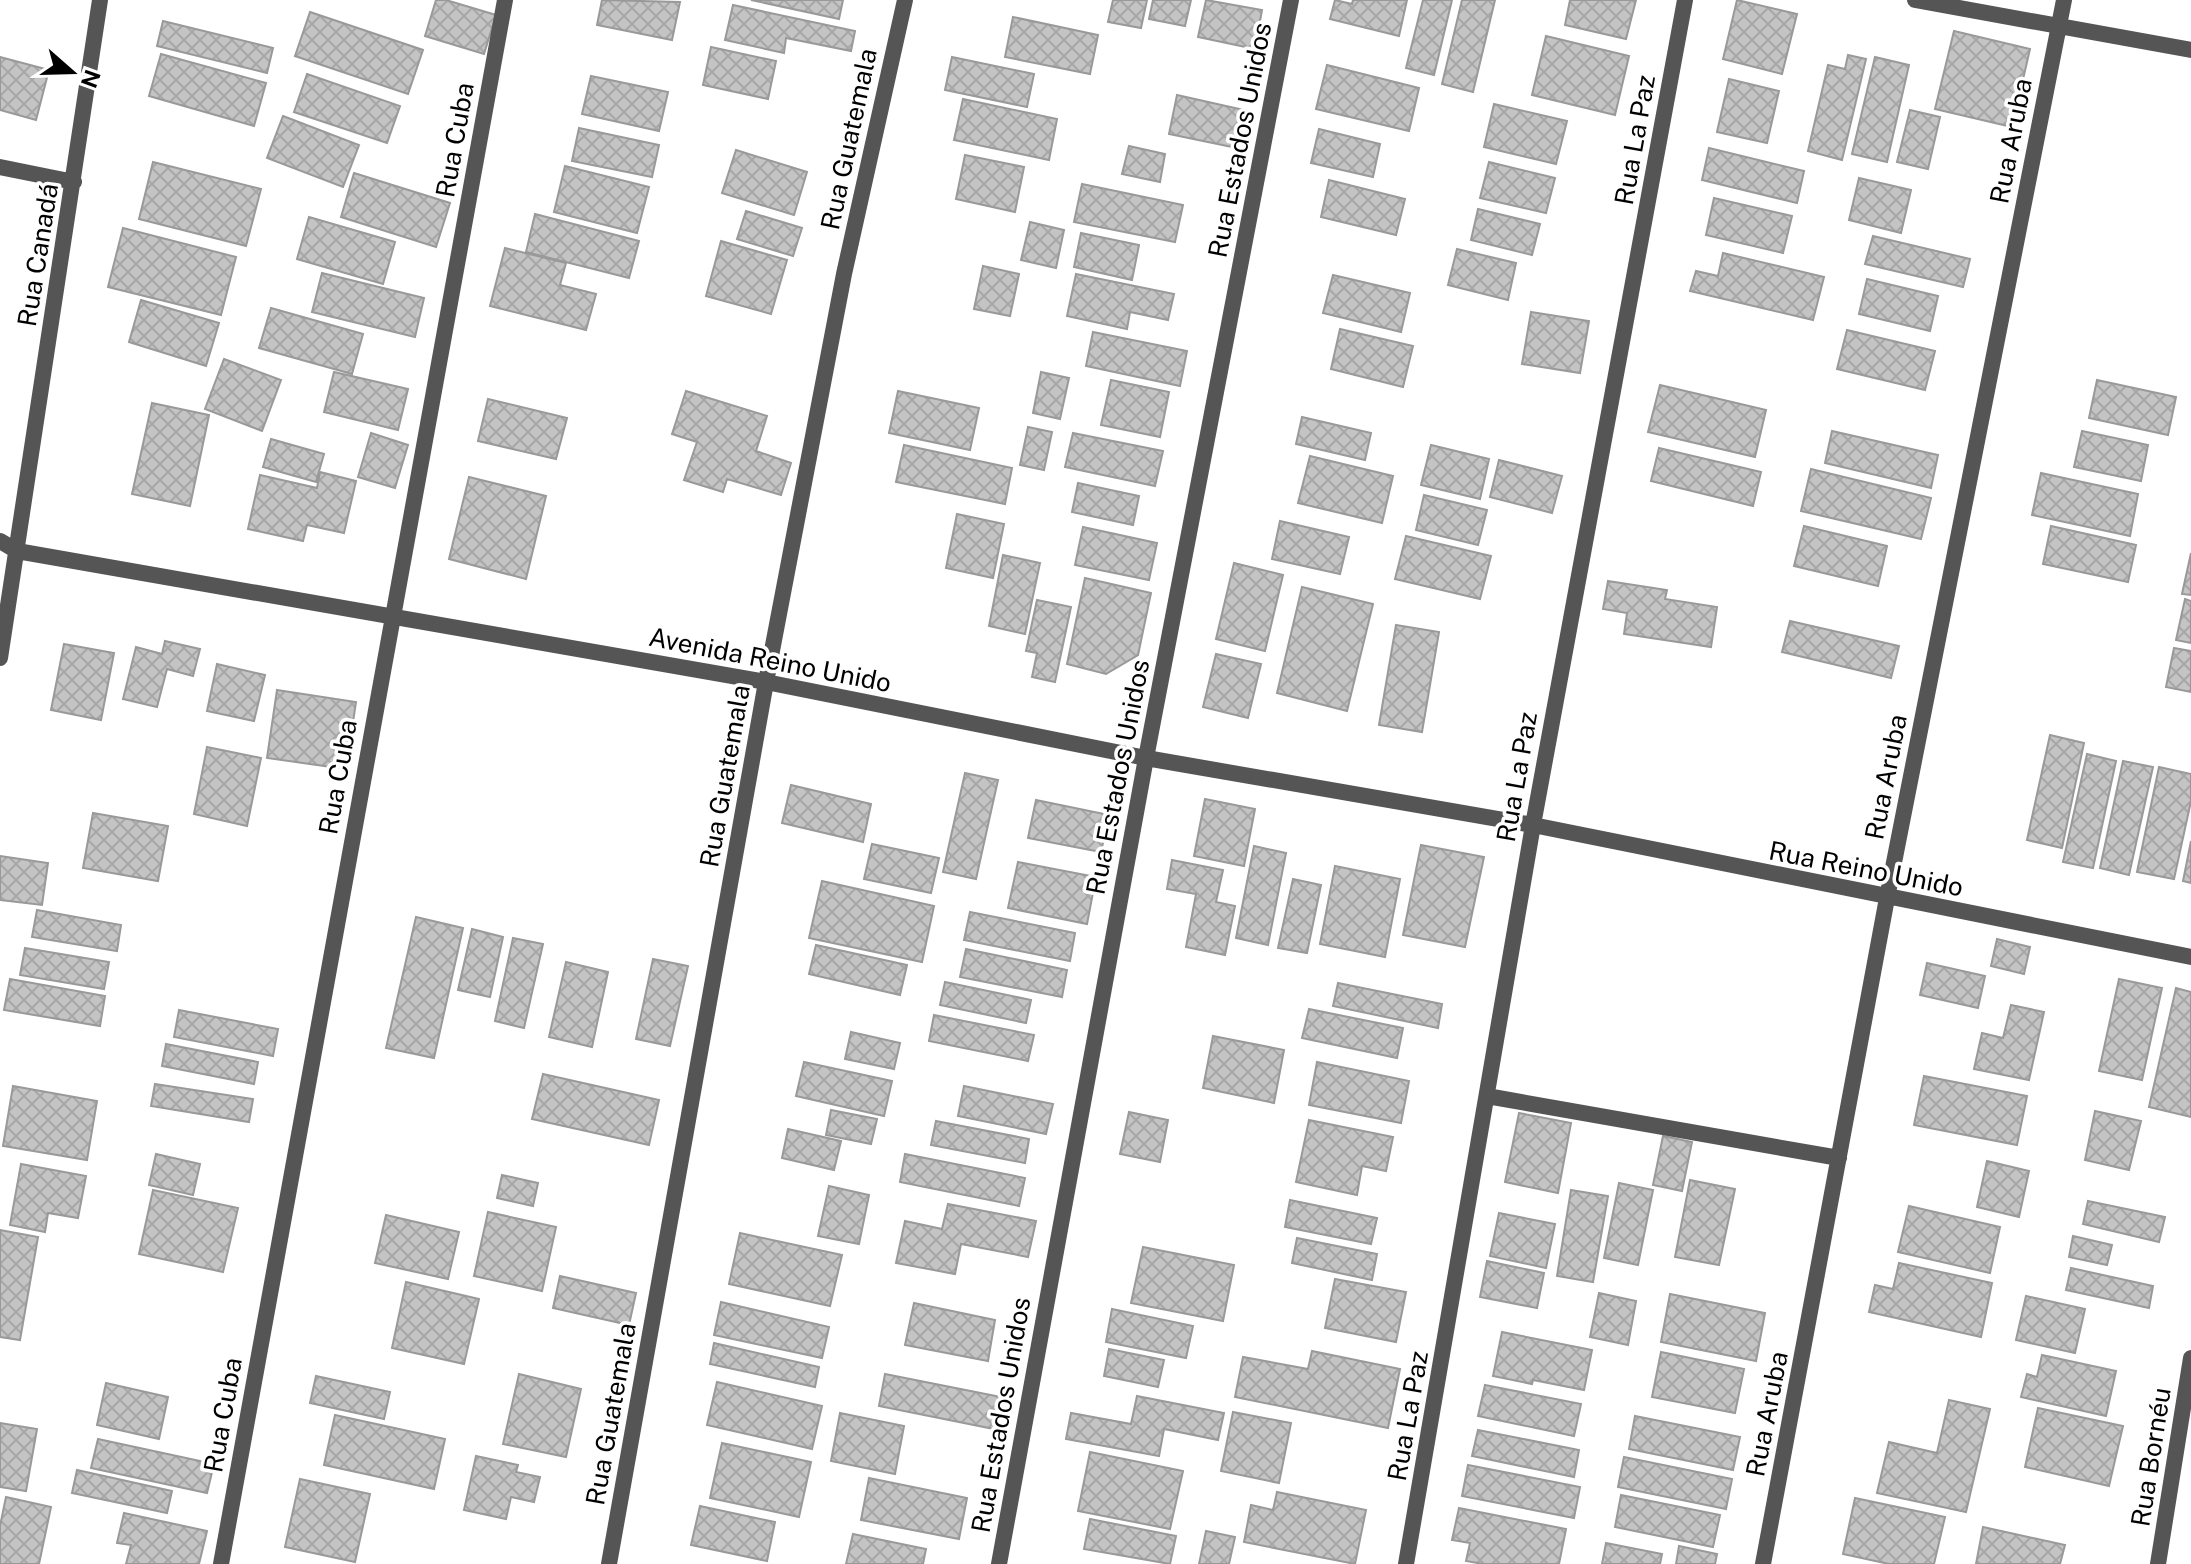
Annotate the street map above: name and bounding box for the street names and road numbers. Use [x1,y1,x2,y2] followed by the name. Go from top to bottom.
[1202,20,1278,260] street label: Rua Estados Unidos
[814,45,883,232] street label: Rua Guatemala
[1608,72,1661,207] street label: Rua La Paz
[1983,76,2038,206] street label: Rua Aruba
[429,80,480,200] street label: Rua Cuba
[11,181,64,329] street label: Rua Canadá
[646,621,894,698] street label: Avenida Reino Unido
[1080,657,1156,897] street label: Rua Estados Unidos
[693,682,756,869] street label: Rua Guatemala
[1490,709,1543,844] street label: Rua La Paz
[1858,712,1913,842] street label: Rua Aruba
[312,717,363,837] street label: Rua Cuba
[1766,834,1966,903] street label: Rua Reino Unido
[965,1295,1037,1535] street label: Rua Estados Unidos
[579,1320,642,1507] street label: Rua Guatemala
[1381,1348,1434,1483] street label: Rua La Paz
[1739,1349,1794,1479] street label: Rua Aruba
[197,1355,248,1475] street label: Rua Cuba
[2124,1385,2177,1529] street label: Rua Bornéu

